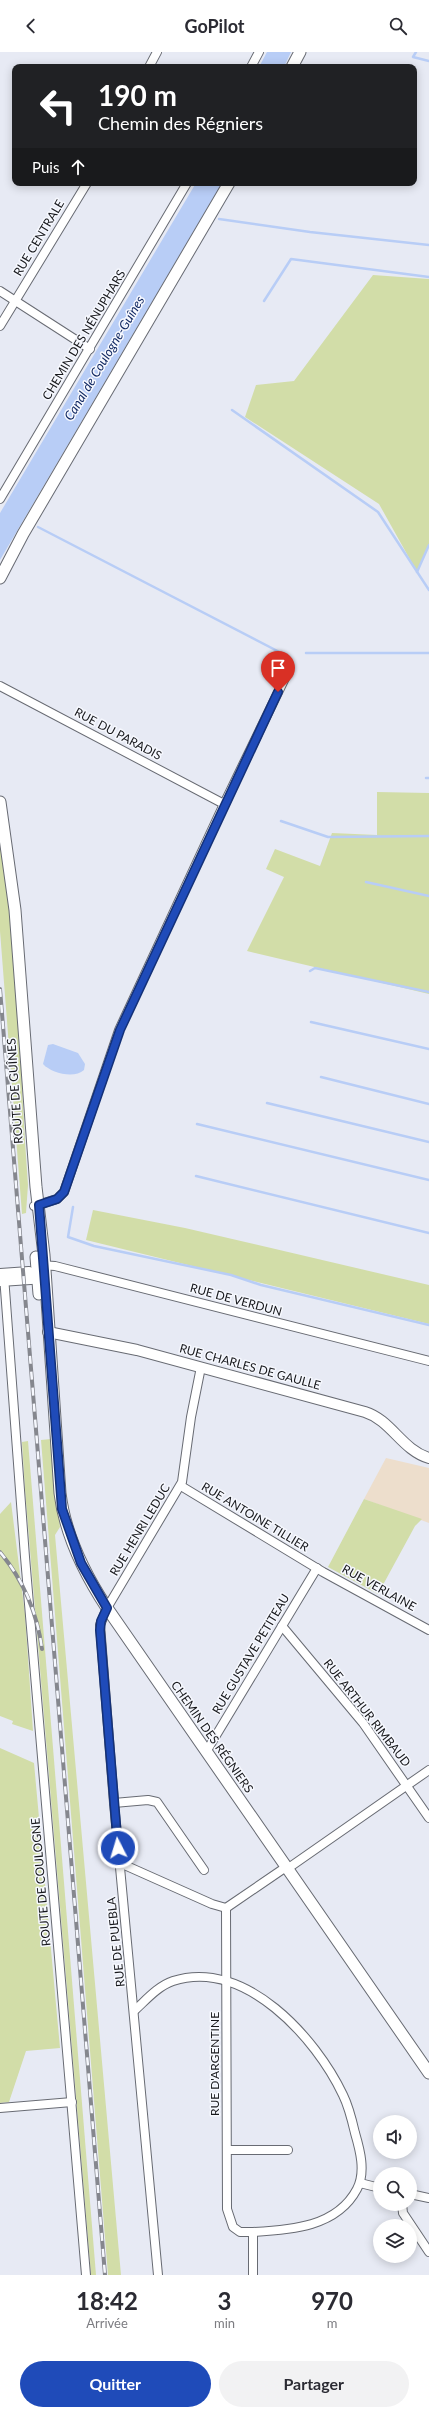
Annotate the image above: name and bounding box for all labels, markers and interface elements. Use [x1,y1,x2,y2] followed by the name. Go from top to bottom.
[20,15,42,37] icon: back
[184,15,245,37] text: GoPilot
[387,15,409,37] icon: search
[98,78,177,112] text: 190 m
[32,80,84,132] icon: left
[98,112,263,134] text: Chemin des Régniers
[67,156,89,178] icon: ahead
[32,158,59,176] text: Puis
[10,197,67,279] street label: RUE CENTRALE
[39,267,128,403] street label: CHEMIN DES NÉNUPHARS
[60,293,148,423] water label: Canal de Coulogne-Guînes
[261,651,295,692] pin
[267,657,289,679] icon: arrive
[72,704,164,763] street label: RUE DU PARADIS
[3,1038,26,1144] street label: ROUTE DE GUÎNES
[188,1280,284,1319] street label: RUE DE VERDUN
[178,1340,322,1393] street label: RUE CHARLES DE GAULLE
[199,1479,312,1555] street label: RUE ANTOINE TILLIER
[106,1481,173,1578] street label: RUE HENRI LEDUC
[340,1561,419,1614] street label: RUE VERLAINE
[209,1591,292,1717] street label: RUE GUSTAVE PETITEAU
[321,1656,414,1770] street label: RUE ARTHUR RIMBAUD
[168,1678,257,1795] street label: CHEMIN DES RÉGNIERS
[27,1817,54,1947] street label: ROUTE DE COULOGNE
[97,1827,139,1869] position arrow
[103,1895,128,1988] street label: RUE DE PUEBLA
[207,2012,222,2116] street label: RUE D'ARGENTINE
[373,2115,417,2263] map controls
[373,2115,417,2159] button: sound
[373,2167,417,2211] button: search
[373,2219,417,2263] button: layers
[76,2286,138,2315] text: 18:42
[218,2286,232,2315] text: 3
[311,2286,353,2315] text: 970
[86,2315,128,2331] text: Arrivée
[214,2315,235,2331] text: min
[327,2315,337,2331] text: m
[20,2361,211,2407] button: Quitter
[219,2361,409,2407] button: Partager

